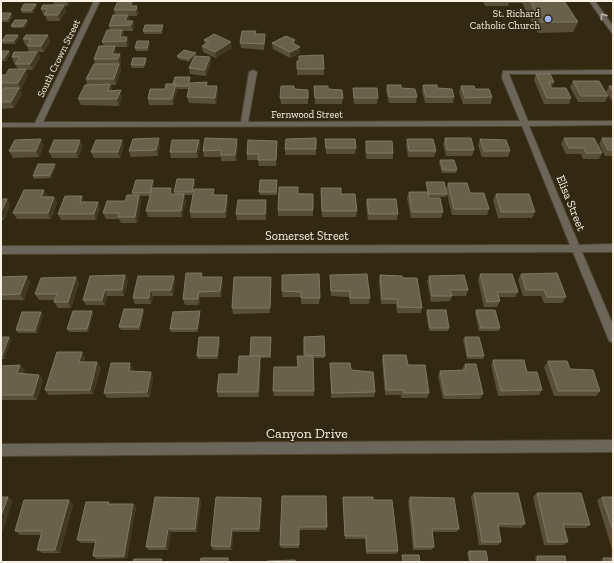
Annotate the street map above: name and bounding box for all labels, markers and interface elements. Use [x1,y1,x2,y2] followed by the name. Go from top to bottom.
[470,8,540,32] place label: St. Richard Catholic Church
[600,13,608,20] one-way arrow
[543,14,553,24] marker: St. Richard Catholic Church
[35,17,83,99] street label: South Crown Street
[271,109,343,121] street label: Fernwood Street
[553,173,589,233] street label: Elisa Street
[265,229,349,243] street label: Somerset Street
[266,425,348,442] street label: Canyon Drive

